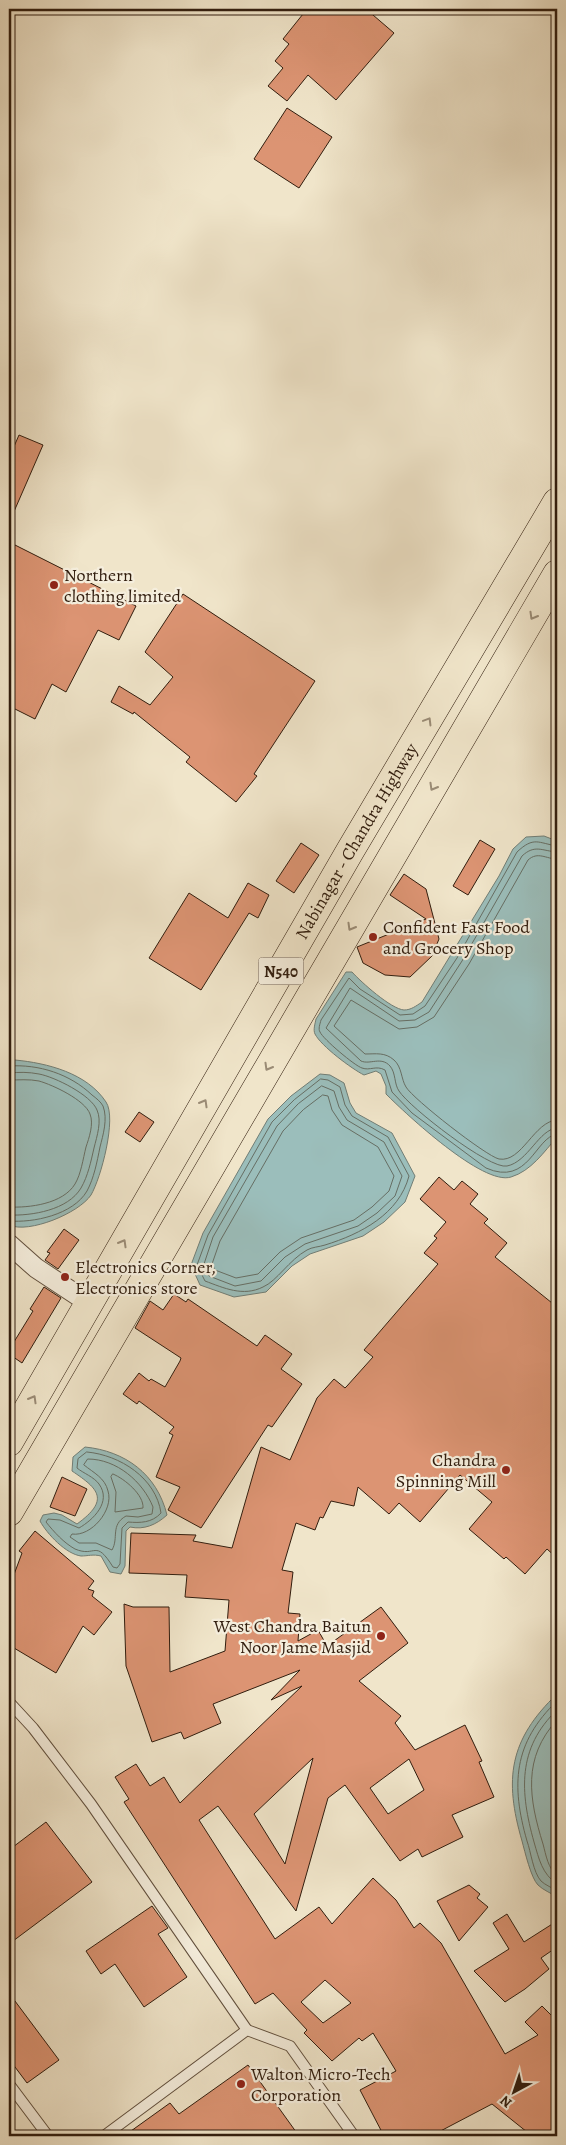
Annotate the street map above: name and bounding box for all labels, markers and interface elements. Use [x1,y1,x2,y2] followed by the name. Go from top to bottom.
[64,563,182,608] place label: Northern clothing limited
[48,579,60,591] marker: Northern clothing limited
[529,611,539,620] one-way arrow
[421,717,431,726] one-way arrow
[290,738,424,944] street label: Nabinagar - Chandra Highway
[429,781,439,790] one-way arrow
[383,915,530,960] place label: Confident Fast Food and Grocery Shop
[347,922,357,931] one-way arrow
[367,931,379,943] marker: Confident Fast Food and Grocery Shop
[258,958,304,984] road number: N540
[265,1062,275,1071] one-way arrow
[198,1099,208,1108] one-way arrow
[116,1240,126,1249] one-way arrow
[75,1255,216,1300] place label: Electronics Corner, Electronics store
[59,1271,71,1283] marker: Electronics Corner, Electronics store
[27,1396,37,1405] one-way arrow
[396,1448,497,1493] place label: Chandra Spinning Mill
[500,1464,512,1476] marker: Chandra Spinning Mill
[213,1614,371,1659] place label: West Chandra Baitun Noor Jame Masjid
[375,1630,387,1642] marker: West Chandra Baitun Noor Jame Masjid
[250,2062,391,2107] place label: Walton Micro-Tech Corporation
[488,2068,538,2118] north arrow
[235,2078,247,2090] marker: Walton Micro-Tech Corporation
[496,2091,516,2112] text: N

